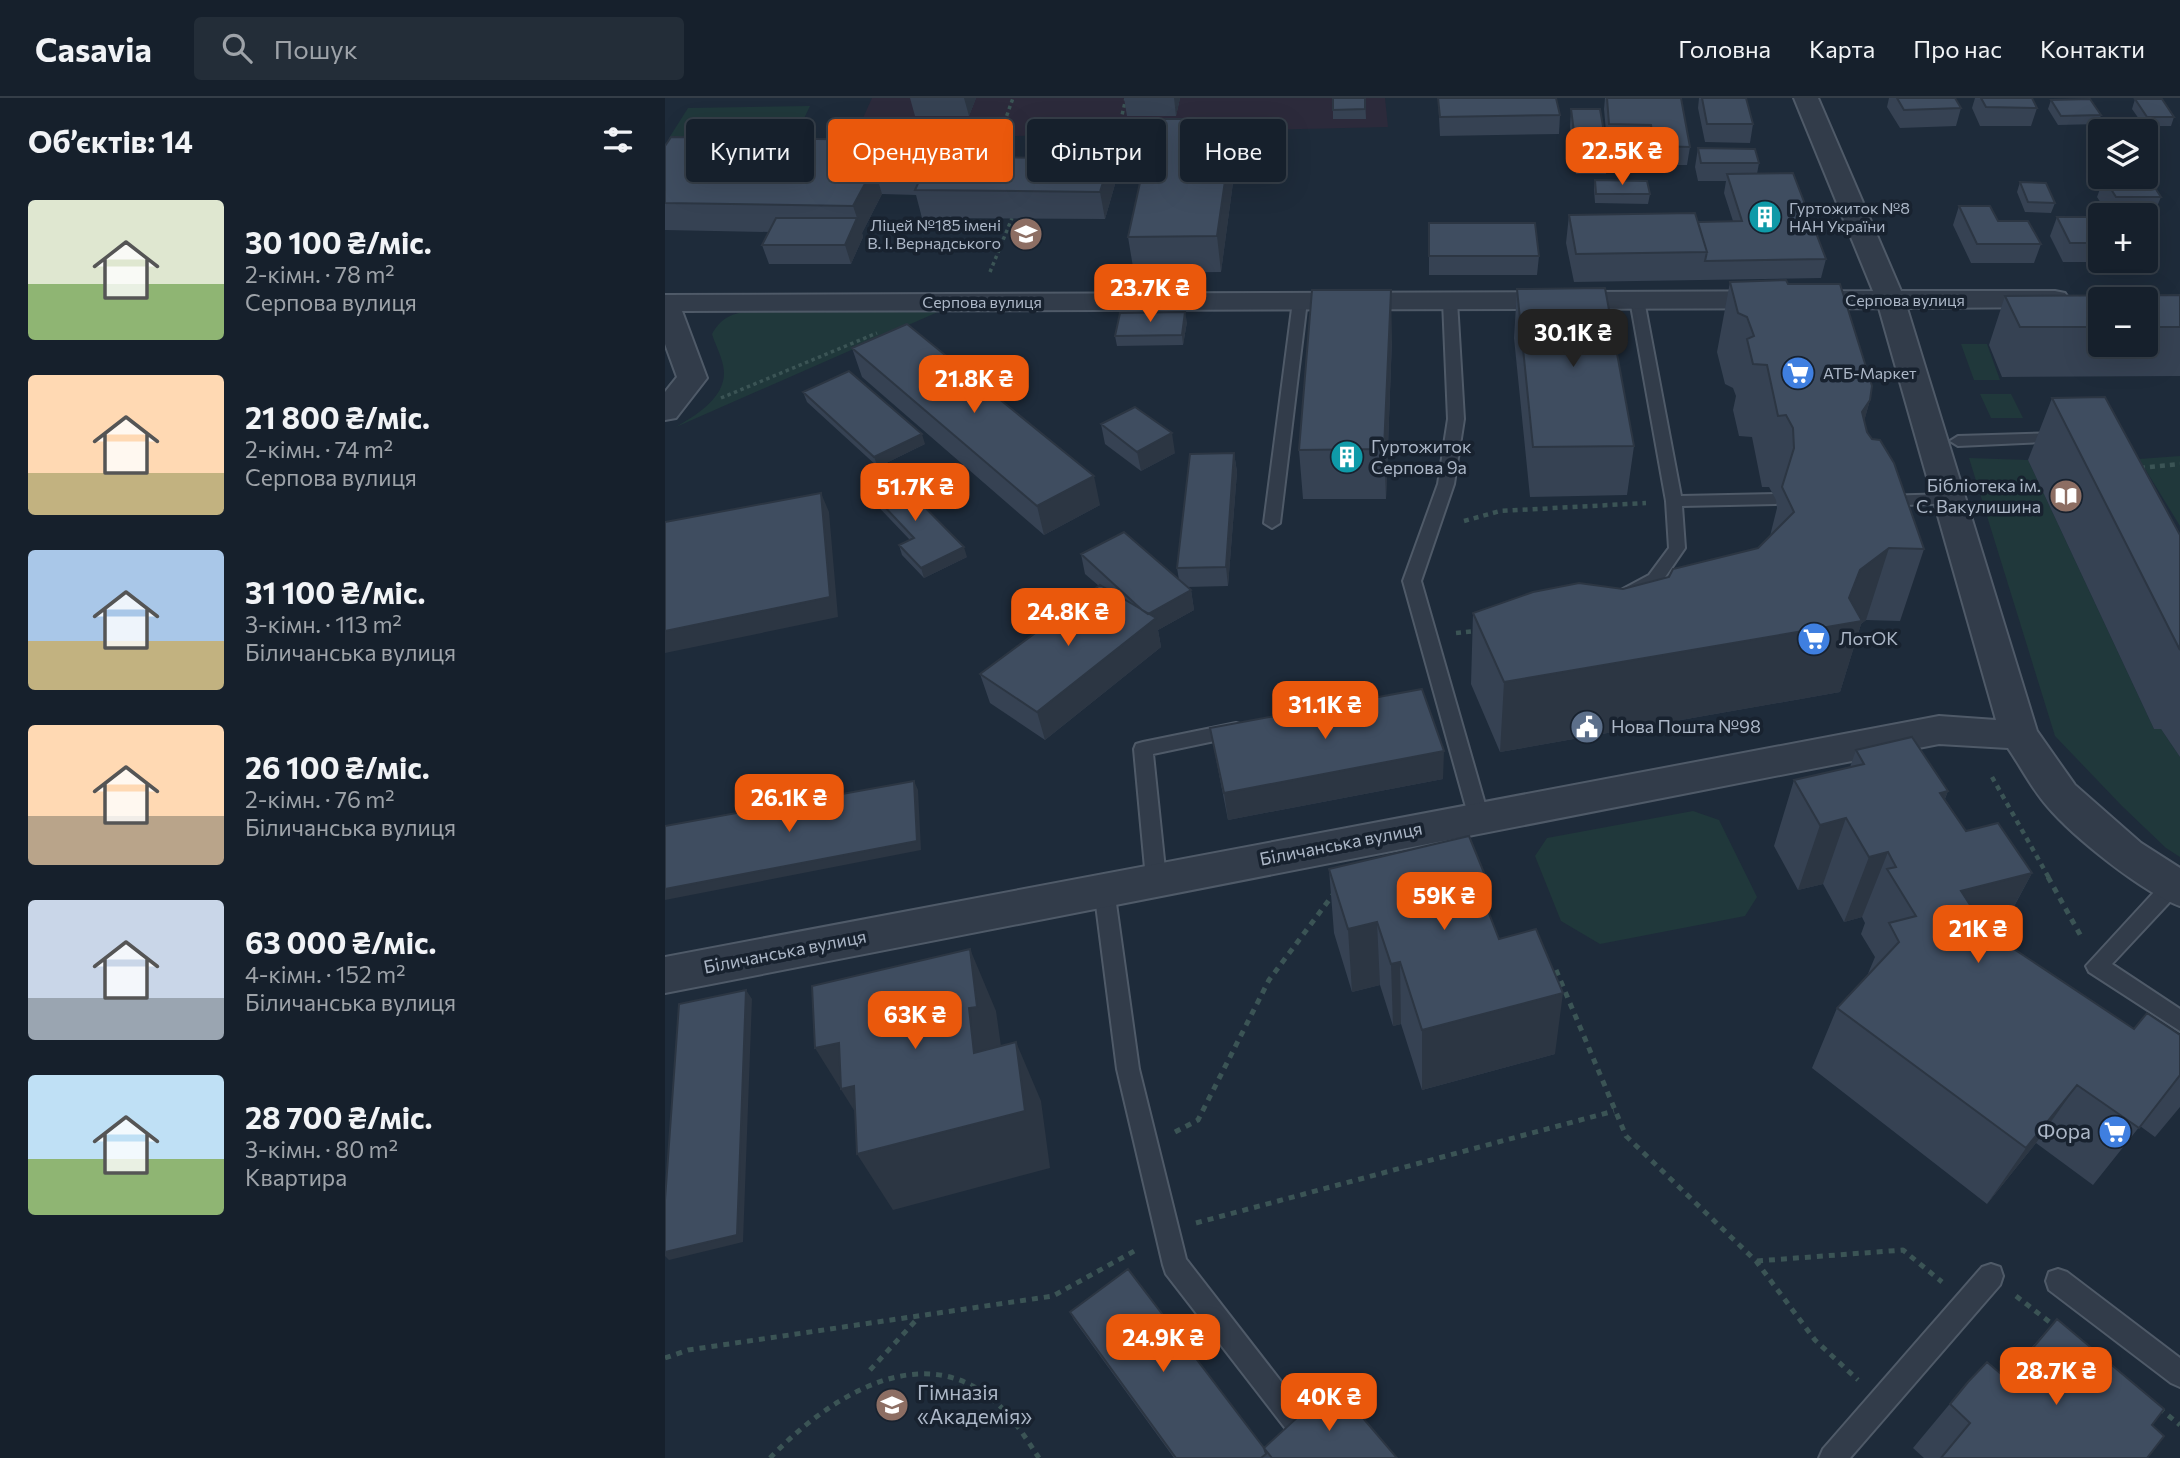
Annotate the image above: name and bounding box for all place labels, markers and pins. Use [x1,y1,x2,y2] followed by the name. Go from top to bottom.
[1557,127,1687,187] pin: 22.5K ₴
[1746,198,1784,236] building icon: Гуртожиток №8 НАН України
[1789,198,1910,235] place label: Гуртожиток №8 НАН України
[867,215,1001,252] place label: Ліцей №185 імені В. І. Вернадського
[1007,215,1045,253] school or university icon: Ліцей №185 імені В. І. Вернадського
[1085,264,1215,324] pin: 23.7K ₴
[1508,310,1638,369] pin: 30.1K ₴
[1779,354,1817,392] supermarket icon: АТБ-Маркет
[909,356,1039,415] pin: 21.8K ₴
[1823,363,1917,382] place label: АТБ-Маркет
[1371,435,1472,478] place label: Гуртожиток Серпова 9а
[1328,438,1366,476] building icon: Гуртожиток Серпова 9а
[850,464,980,523] pin: 51.7K ₴
[1916,474,2041,517] place label: Бібліотека ім. С. Вакулишина
[2047,477,2085,515] library icon: Бібліотека ім. С. Вакулишина
[1003,588,1133,648] pin: 24.8K ₴
[1795,620,1833,658] supermarket icon: ЛотОК
[1839,627,1898,649] place label: ЛотОК
[1260,682,1390,741] pin: 31.1K ₴
[1568,708,1606,746] public building icon: Нова Пошта №98
[1611,715,1761,737] place label: Нова Пошта №98
[724,774,854,834] pin: 26.1K ₴
[1395,872,1493,932] pin: 59K ₴
[1929,906,2027,965] pin: 21K ₴
[866,992,964,1051] pin: 63K ₴
[2096,1113,2134,1151] supermarket icon: Фора
[2037,1118,2091,1143] place label: Фора
[1098,1314,1228,1374] pin: 24.9K ₴
[1991,1348,2121,1407] pin: 28.7K ₴
[1280,1374,1378,1433] pin: 40K ₴
[917,1379,1032,1428] place label: Гімназія «Академія»
[873,1386,911,1424] school or university icon: Гімназія «Академія»

